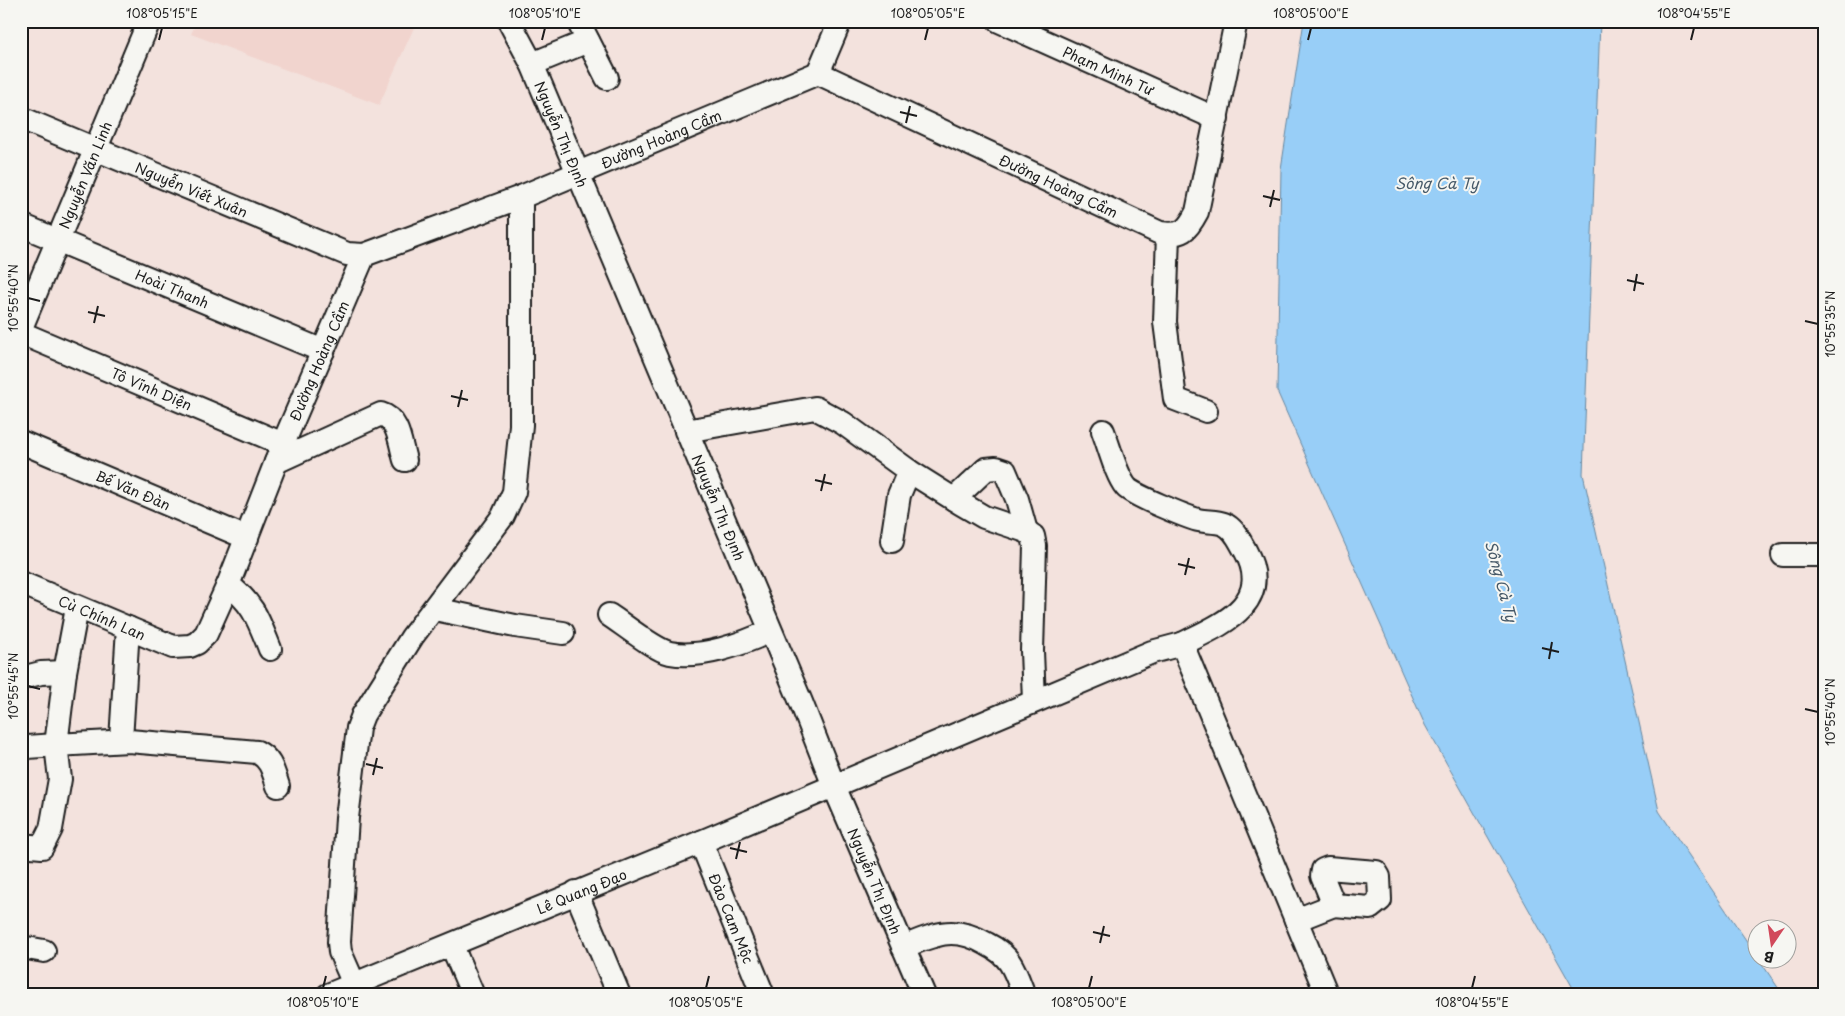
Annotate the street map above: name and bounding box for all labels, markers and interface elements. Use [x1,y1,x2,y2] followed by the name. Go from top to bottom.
[126,4,198,22] text: 108°05'15"E
[509,4,581,22] text: 108°05'10"E
[891,4,965,22] text: 108°05'05"E
[1273,4,1349,22] text: 108°05'00"E
[1657,4,1731,22] text: 108°04'55"E
[1060,41,1159,100] street label: Phạm Minh Tư
[530,78,593,191] street label: Nguyễn Thị Định
[597,104,724,173] street label: Đường Hoàng Cầm
[53,118,117,232] street label: Nguyễn Văn Linh
[996,149,1122,222] street label: Đường Hoàng Cầm
[132,156,251,222] street label: Nguyễn Viết Xuân
[1395,171,1480,194] water label: Sông Cà Ty
[132,263,212,313] street label: Hoài Thanh
[4,264,22,332] text: 10°55'40"N
[1821,290,1839,358] text: 10°55'35"N
[284,297,354,424] street label: Đường Hoàng Cầm
[108,362,196,415] street label: Tô Vĩnh Diện
[687,451,751,564] street label: Nguyễn Thị Định
[93,465,174,515] street label: Bế Văn Đàn
[1480,538,1524,626] water label: Sông Cà Ty
[55,589,149,645] street label: Cù Chính Lan
[4,653,22,719] text: 10°55'45"N
[1821,678,1839,746] text: 10°55'40"N
[843,825,907,938] street label: Nguyễn Thị Định
[533,863,630,919] street label: Lê Quang Đạo
[704,870,760,967] street label: Đào Cam Mộc
[1748,918,1798,968] north arrow
[1762,946,1776,968] text: B
[287,993,359,1011] text: 108°05'10"E
[669,993,743,1011] text: 108°05'05"E
[1051,993,1127,1011] text: 108°05'00"E
[1435,993,1509,1011] text: 108°04'55"E

